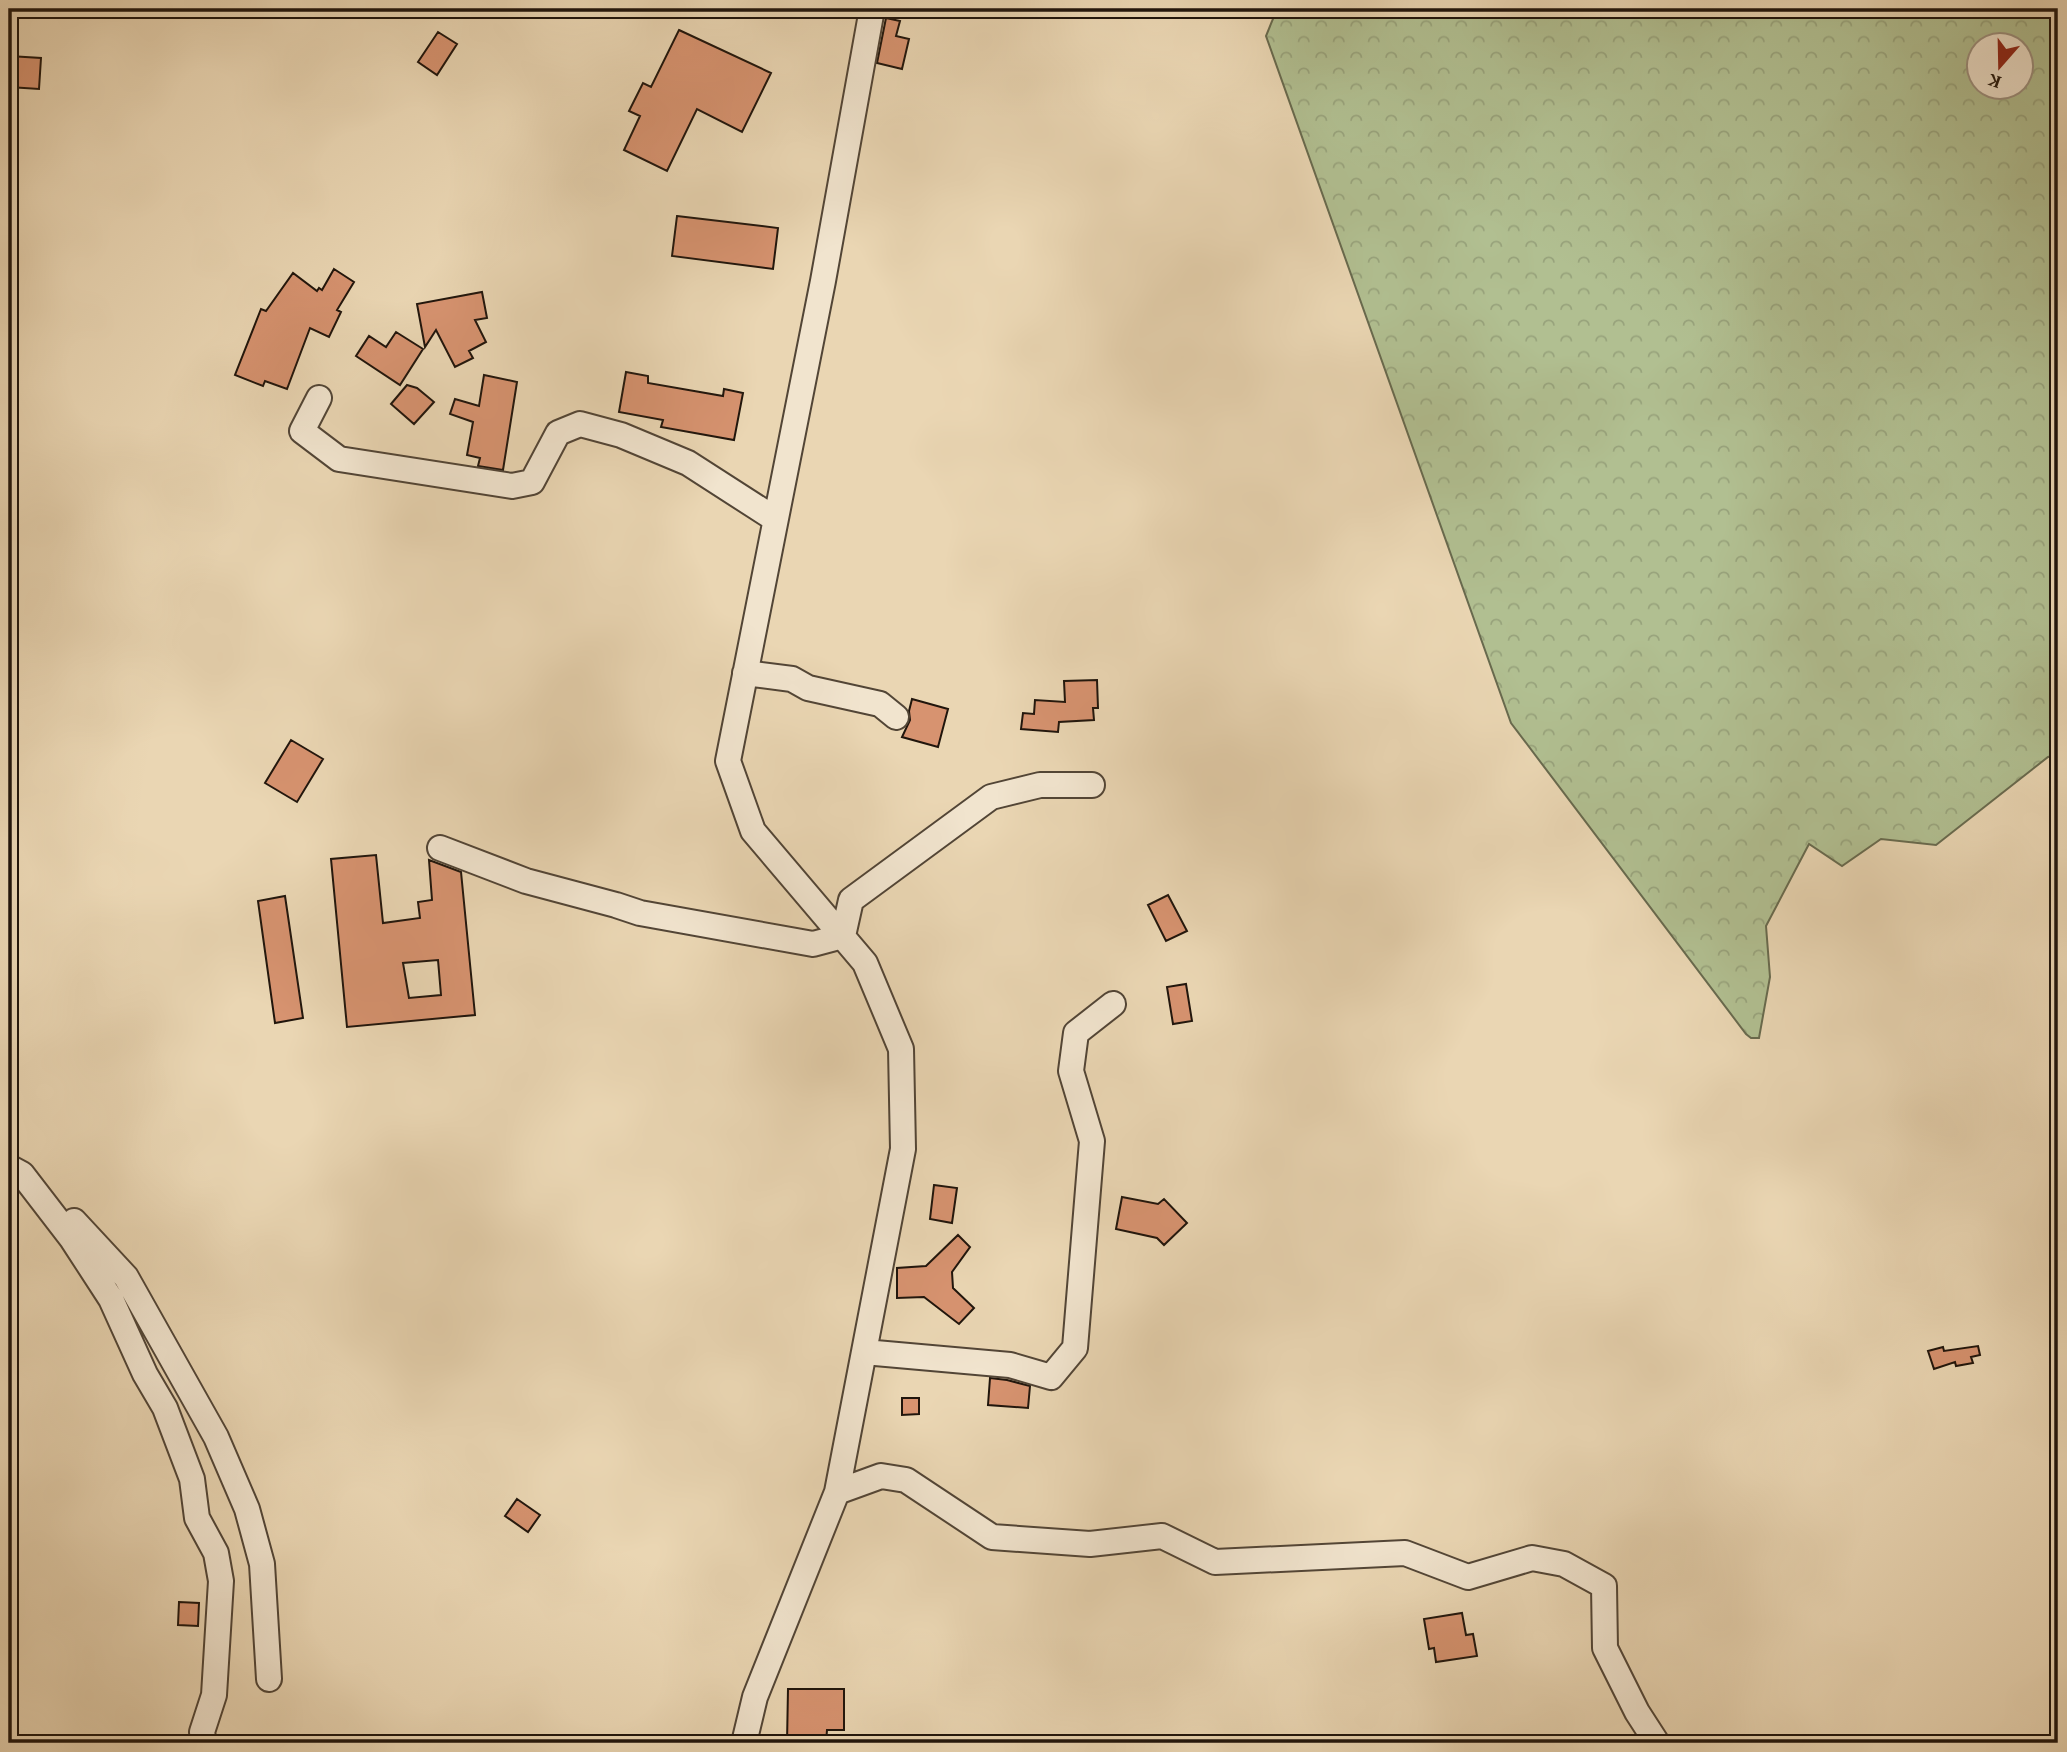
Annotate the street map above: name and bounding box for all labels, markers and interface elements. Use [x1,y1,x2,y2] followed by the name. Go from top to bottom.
[1966,32,2036,102] north arrow
[1984,67,2005,97] text: K

